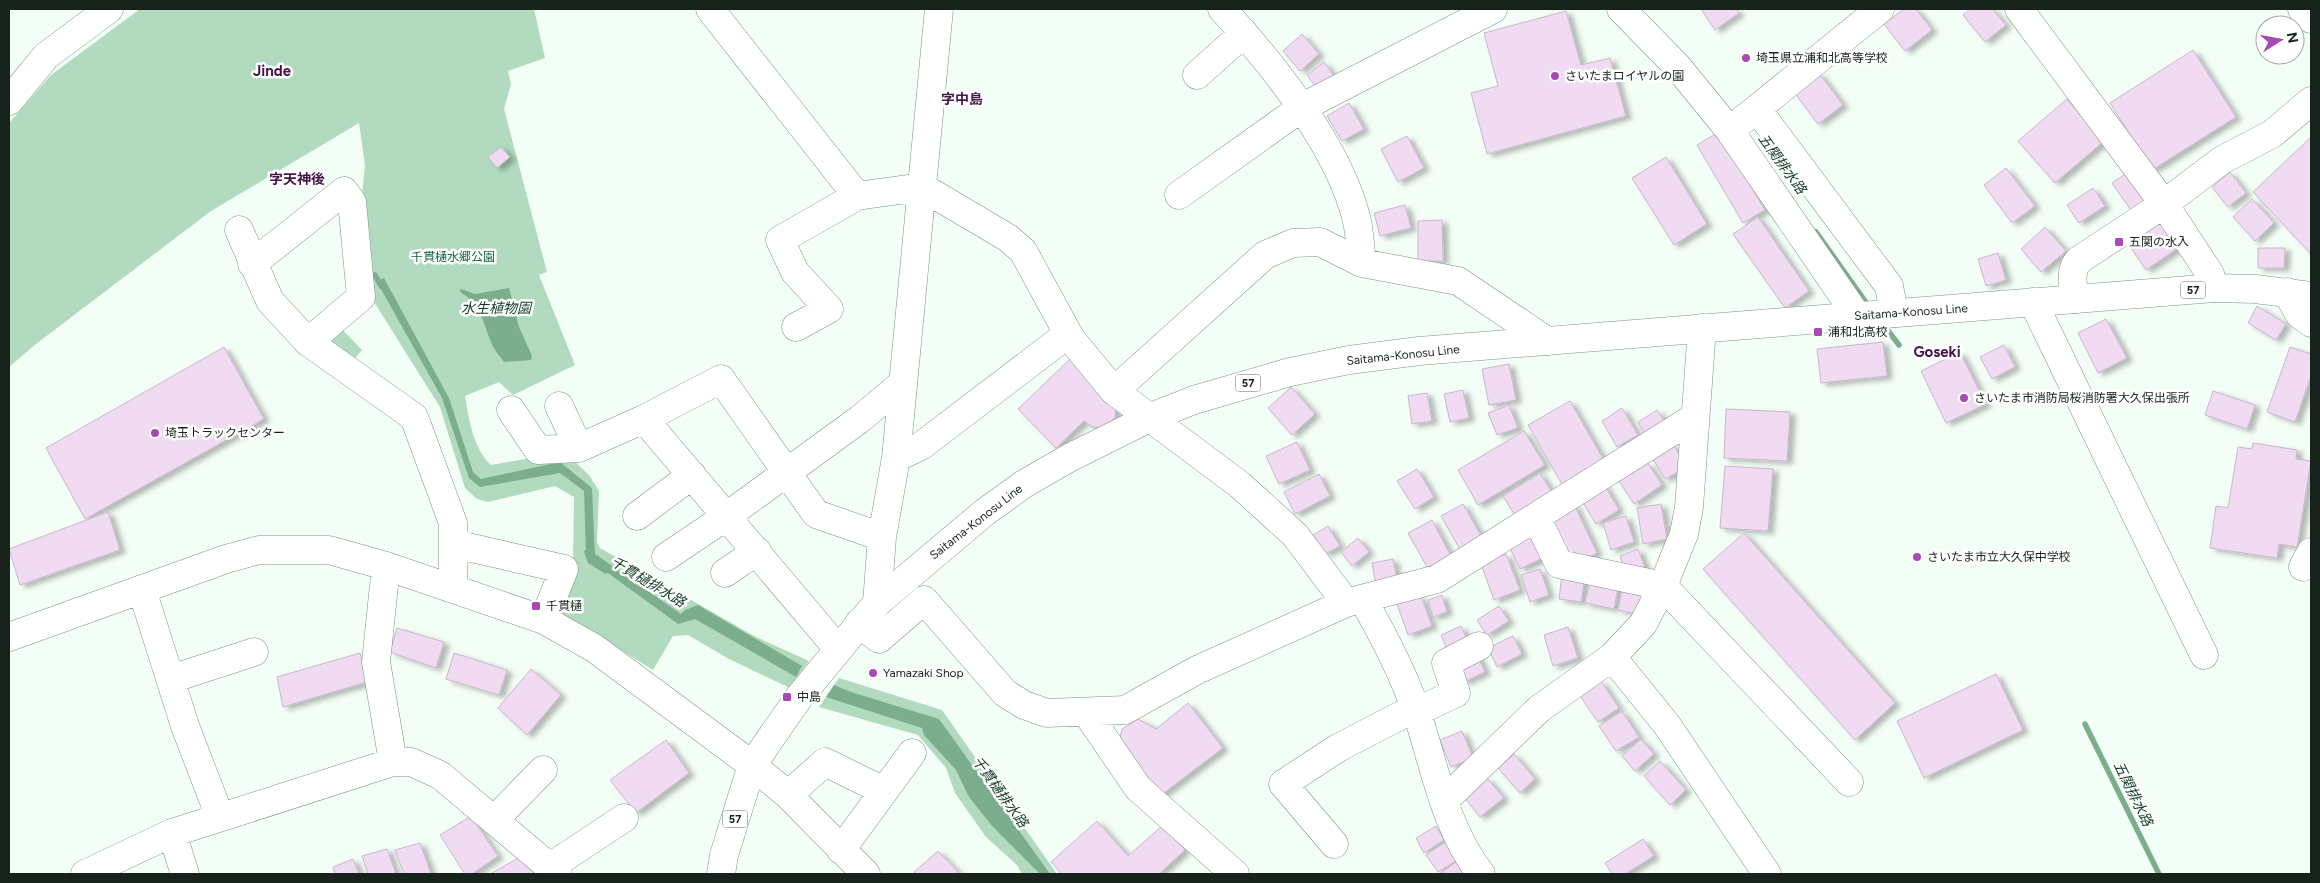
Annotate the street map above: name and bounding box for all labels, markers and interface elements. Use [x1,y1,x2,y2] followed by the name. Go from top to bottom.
[2255,15,2305,65] north arrow
[2283,31,2302,45] text: N
[1756,51,1888,65] place label: 埼玉県立浦和北高等学校
[1740,52,1752,64] marker: 埼玉県立浦和北高等学校
[253,62,292,80] district label: Jinde
[1565,69,1684,83] place label: さいたまロイヤルの園
[1549,70,1561,82] marker: さいたまロイヤルの園
[941,91,983,108] district label: 字中島
[1755,131,1810,198] water label: 五関排水路
[269,171,325,188] district label: 字天神後
[2129,235,2189,249] place label: 五関の水入
[2113,236,2125,248] marker: 五関の水入
[411,250,495,264] park label: 千貫樋水郷公園
[2180,282,2206,298] road number: 57
[461,300,533,317] water label: 水生植物園
[1854,301,1969,323] street label: Saitama-Konosu Line
[1828,325,1888,339] place label: 浦和北高校
[1812,326,1824,338] marker: 浦和北高校
[1346,342,1461,368] street label: Saitama-Konosu Line
[1913,343,1961,361] district label: Goseki
[1236,374,1260,392] road number: 57
[1974,391,2190,405] place label: さいたま市消防局桜消防署大久保出張所
[1958,392,1970,404] marker: さいたま市消防局桜消防署大久保出張所
[165,426,285,440] place label: 埼玉トラックセンター
[149,427,161,439] marker: 埼玉トラックセンター
[927,481,1025,562] street label: Saitama-Konosu Line
[1927,550,2071,564] place label: さいたま市立大久保中学校
[1911,551,1923,563] marker: さいたま市立大久保中学校
[608,553,689,611] water label: 千貫樋排水路
[546,599,582,613] place label: 千貫樋
[530,600,542,612] marker: 千貫樋
[883,666,964,680] place label: Yamazaki Shop
[867,667,879,679] marker: Yamazaki Shop
[797,690,821,704] place label: 中島
[781,691,793,703] marker: 中島
[968,753,1032,832] water label: 千貫樋排水路
[2110,759,2156,830] water label: 五関排水路
[722,811,748,828] road number: 57

